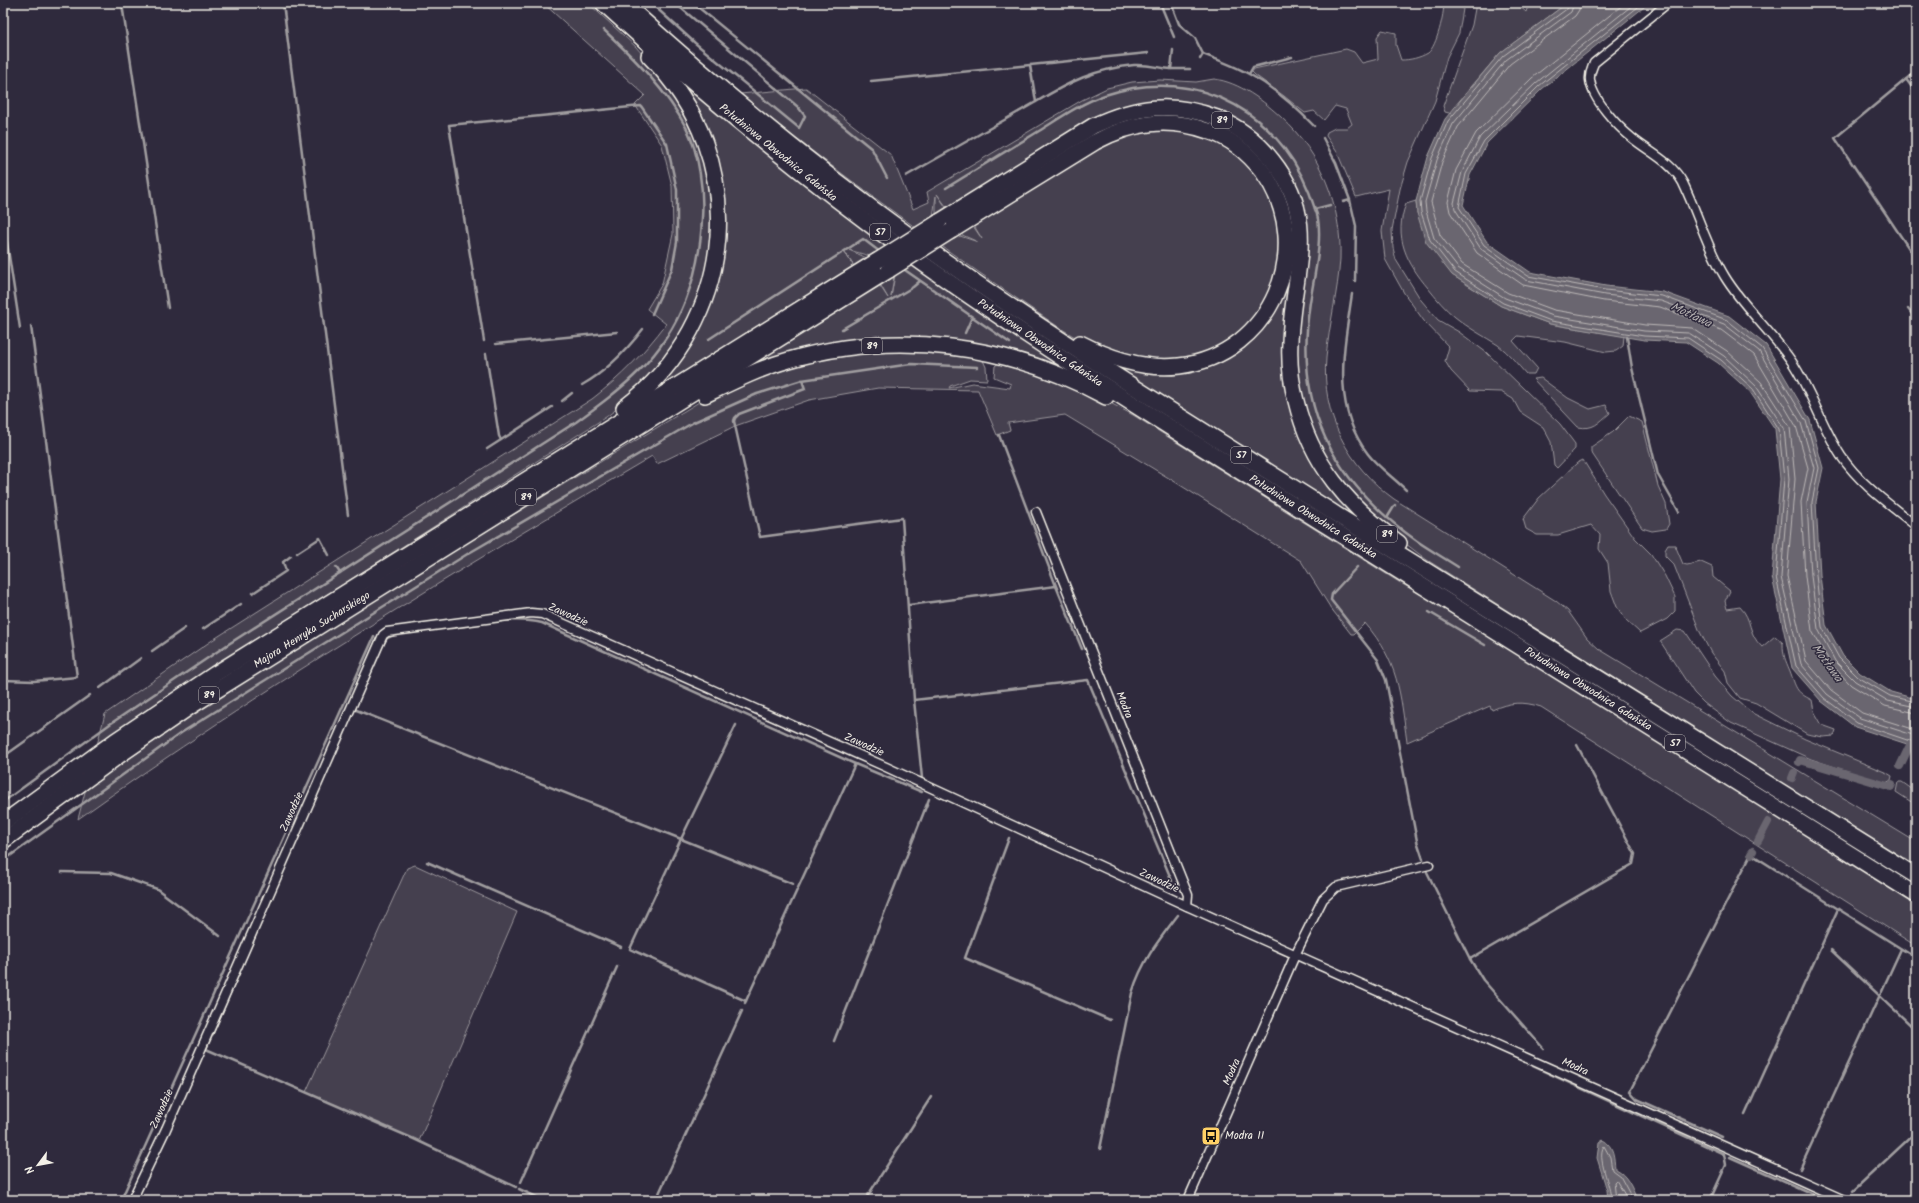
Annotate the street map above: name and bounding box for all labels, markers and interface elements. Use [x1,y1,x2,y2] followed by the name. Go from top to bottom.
[715,100,841,206] street label: Południowa Obwodnica Gdańska
[1212,112,1232,128] road number: 89
[870,224,890,240] road number: S7
[974,294,1106,392] street label: Południowa Obwodnica Gdańska
[1667,297,1716,333] water label: Motława
[862,338,882,354] road number: 89
[1231,447,1251,463] road number: S7
[1246,470,1380,564] street label: Południowa Obwodnica Gdańska
[516,489,536,505] road number: 89
[1377,526,1397,542] road number: 89
[250,587,374,673] street label: Majora Henryka Sucharskiego
[545,598,591,632] street label: Zawodzie
[1807,640,1848,687] water label: Motława
[1521,642,1655,736] street label: Południowa Obwodnica Gdańska
[199,687,219,703] road number: 89
[1110,689,1138,721] street label: Modra
[841,728,887,762] street label: Zawodzie
[1665,735,1685,751] road number: S7
[275,789,309,835] street label: Zawodzie
[1136,864,1182,898] street label: Zawodzie
[1559,1053,1591,1081] street label: Modra
[1218,1056,1246,1088] street label: Modra
[145,1086,179,1132] street label: Zawodzie
[1200,1125,1222,1147] bus stop icon: Modra II
[1225,1127,1264,1145] place label: Modra II
[18,1145,58,1185] north arrow
[21,1162,40,1177] text: N

